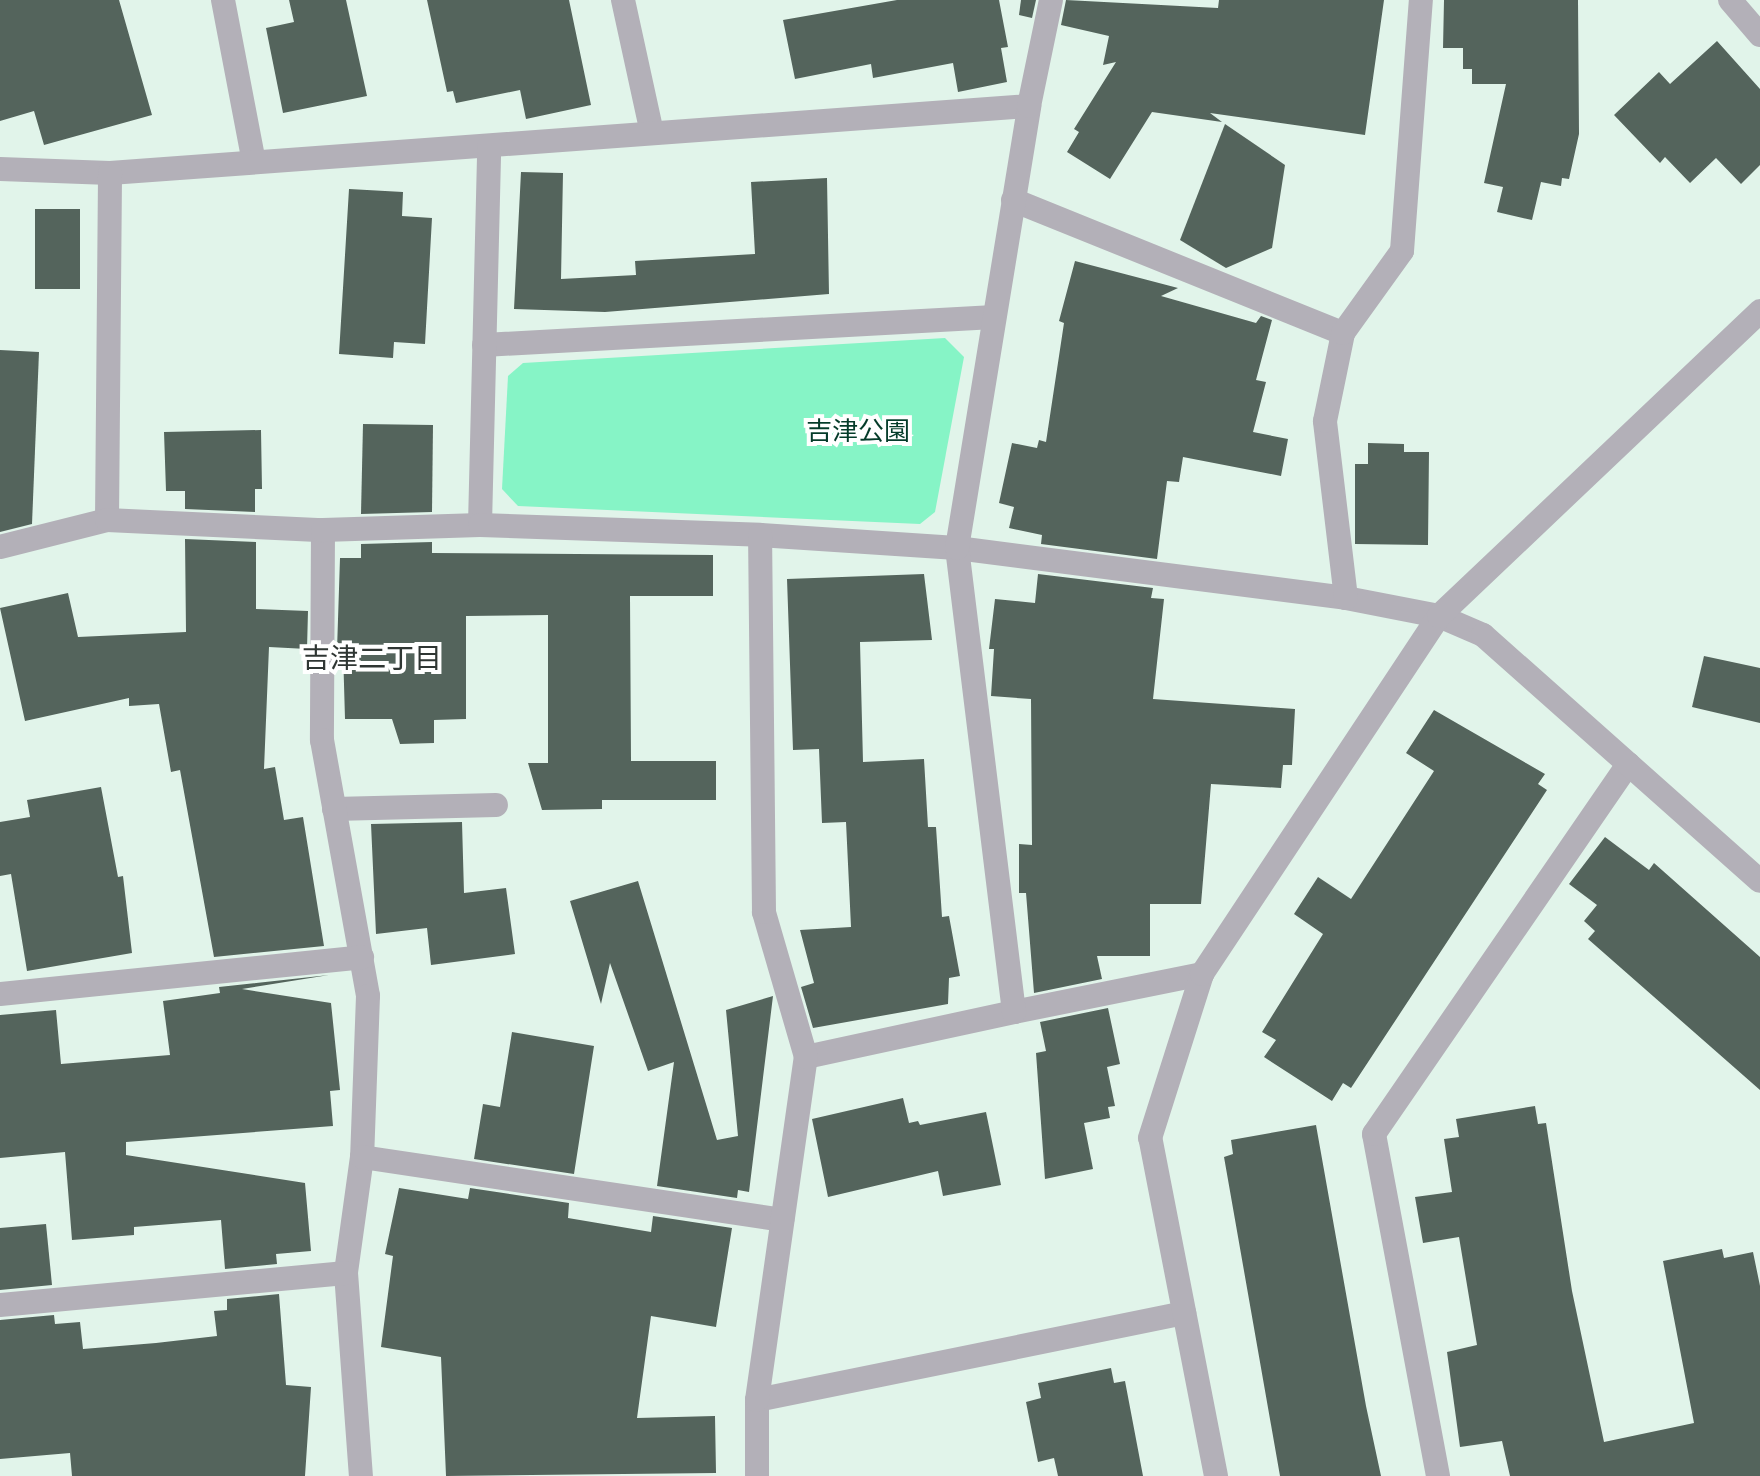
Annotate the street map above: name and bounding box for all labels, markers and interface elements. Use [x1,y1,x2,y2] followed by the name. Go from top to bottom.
[806,416,910,448] park label: 吉津公園
[302,641,442,675] district label: 吉津二丁目

